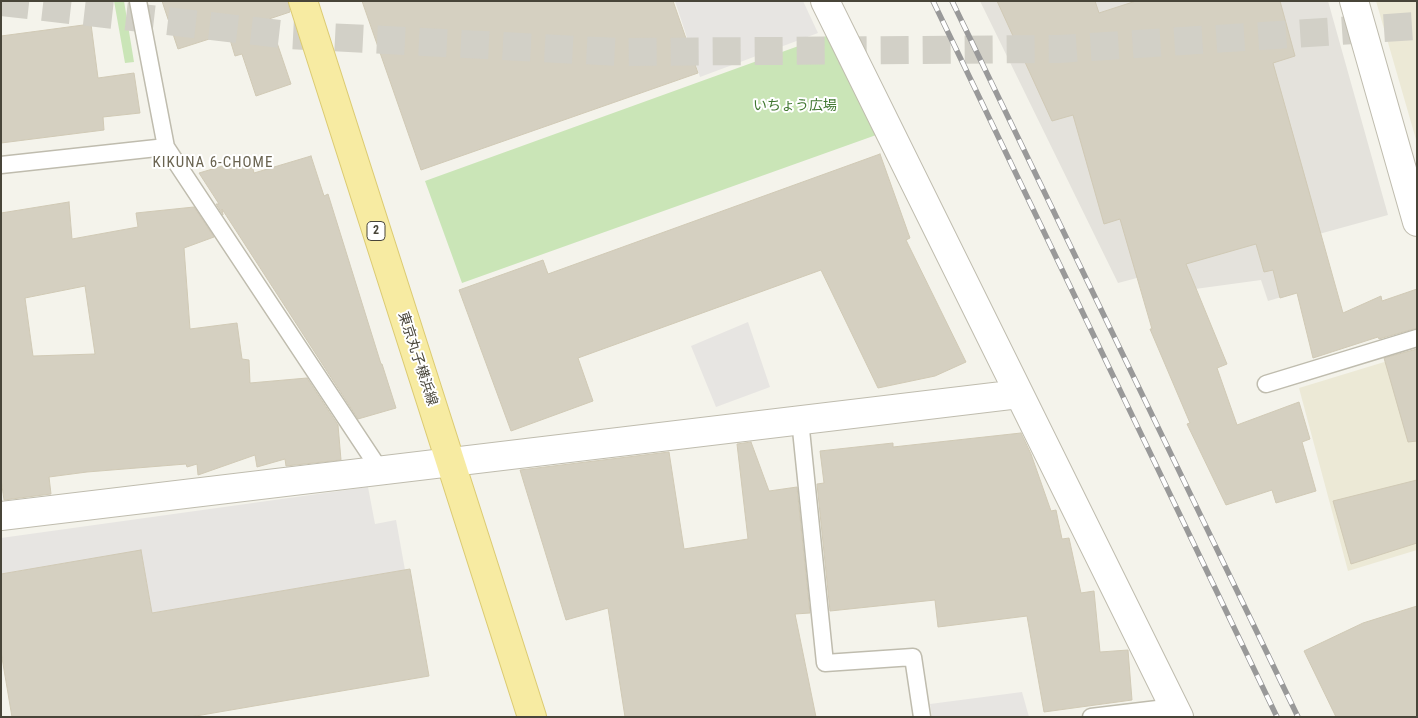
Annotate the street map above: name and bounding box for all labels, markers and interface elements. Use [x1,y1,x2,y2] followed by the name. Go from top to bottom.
[753,98,837,114] park label: いちょう広場
[151,154,275,172] district label: KIKUNA 6-CHOME
[367,222,385,240] road number: 2
[394,310,440,408] street label: 東京丸子横浜線

